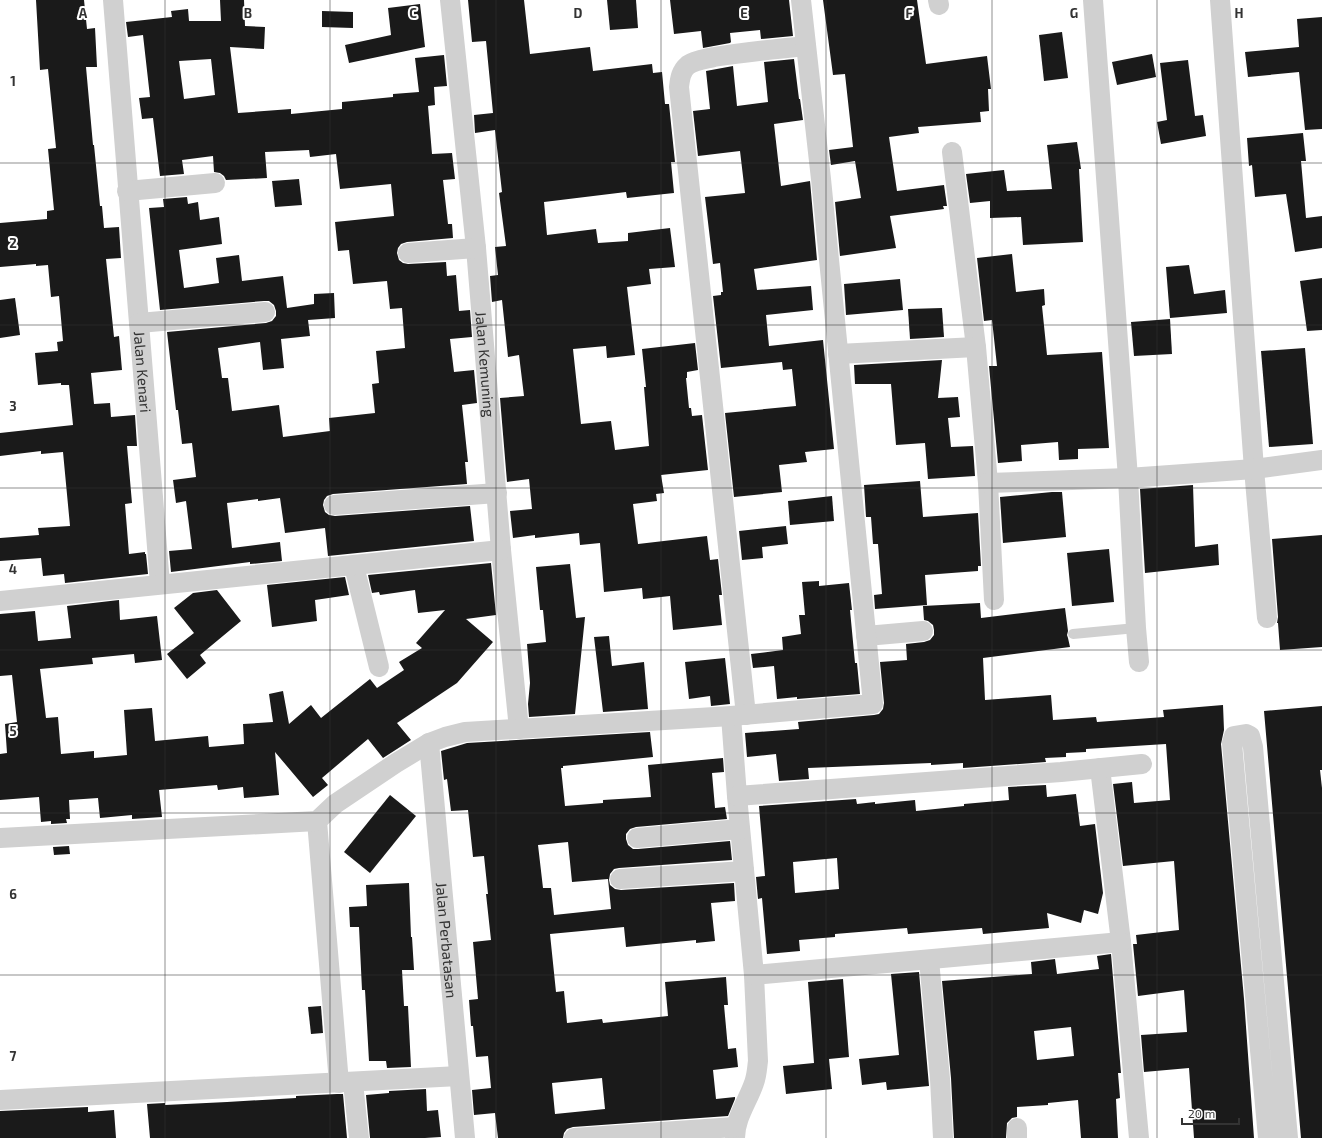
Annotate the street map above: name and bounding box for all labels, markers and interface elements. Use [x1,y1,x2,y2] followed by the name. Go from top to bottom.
[79,5,88,21] text: A
[244,5,252,21] text: B
[409,5,417,21] text: C
[574,5,583,21] text: D
[740,5,748,21] text: E
[905,5,913,21] text: F
[1070,5,1078,21] text: G
[1235,5,1244,21] text: H
[10,73,16,89] text: 1
[9,235,17,251] text: 2
[472,311,499,418] street label: Jalan Kemuning
[131,330,155,413] street label: Jalan Kenari
[9,398,17,414] text: 3
[9,561,17,577] text: 4
[9,723,17,739] text: 5
[433,881,461,999] street label: Jalan Perbatasan
[9,886,17,902] text: 6
[10,1048,17,1064] text: 7
[1182,1100,1239,1126] scale bar
[1188,1106,1215,1120] text: 20 m

